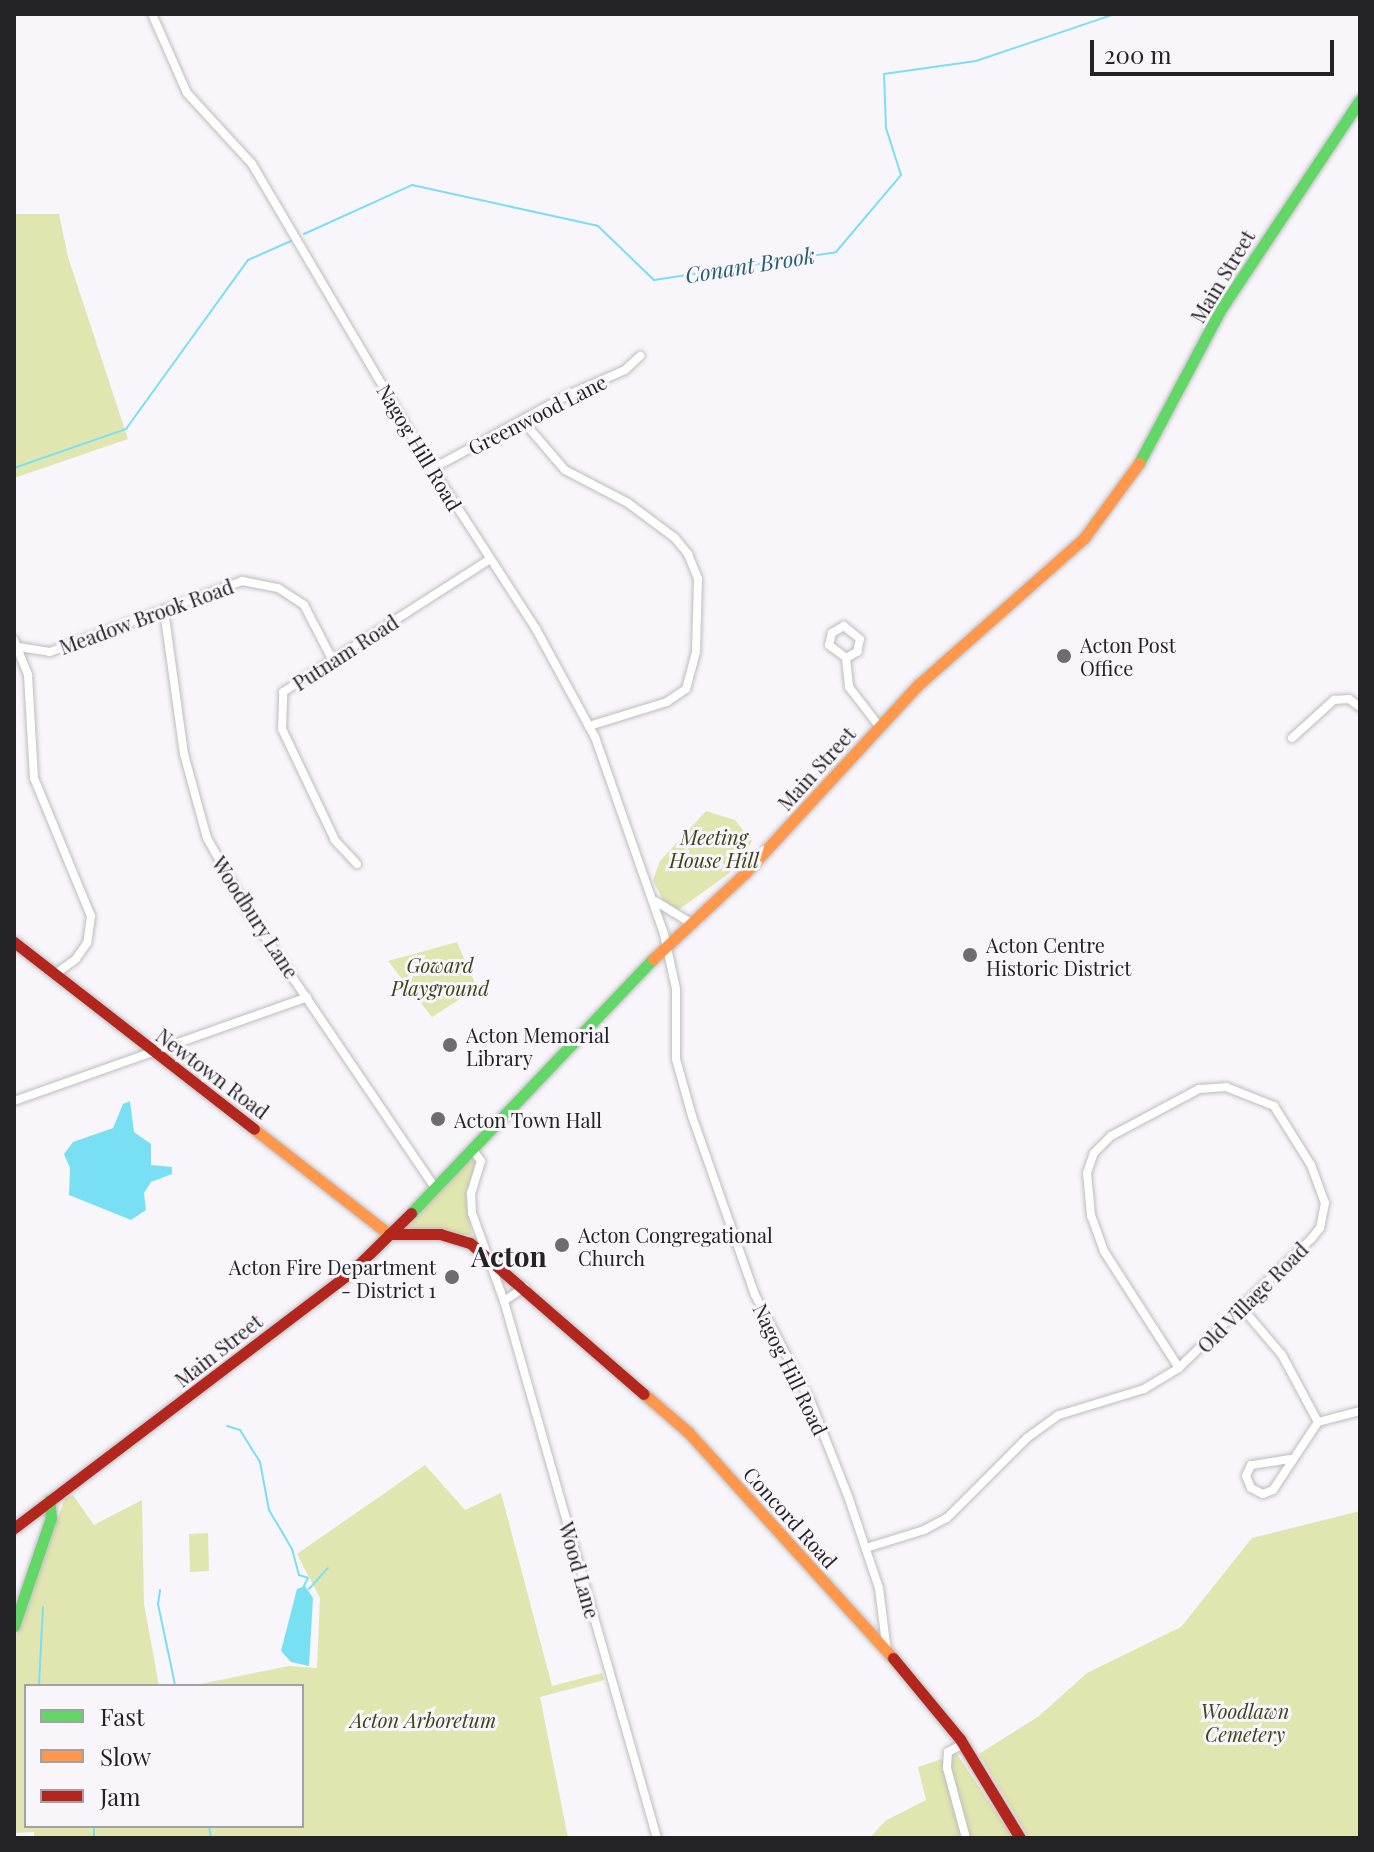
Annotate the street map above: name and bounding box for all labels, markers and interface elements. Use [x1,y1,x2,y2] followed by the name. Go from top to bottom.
[1094,24,1338,74] scale bar
[1104,38,1172,70] text: 200 m
[1185,225,1259,327] street label: Main Street
[683,242,817,288] water label: Conant Brook
[464,369,610,459] street label: Greenwood Lane
[373,379,467,515] street label: Nagog Hill Road
[55,573,237,659] street label: Meadow Brook Road
[288,609,402,695] street label: Putnam Road
[1080,632,1176,679] place label: Acton Post Office
[1055,647,1073,665] marker: Acton Post Office
[772,721,860,815] street label: Main Street
[669,824,759,871] park label: Meeting House Hill
[208,851,304,983] street label: Woodbury Lane
[986,932,1131,979] place label: Acton Centre Historic District
[961,946,979,964] marker: Acton Centre Historic District
[391,952,489,999] park label: Goward Playground
[466,1022,610,1069] place label: Acton Memorial Library
[152,1023,274,1123] street label: Newtown Road
[441,1036,459,1054] marker: Acton Memorial Library
[454,1107,602,1131] place label: Acton Town Hall
[429,1110,447,1128] marker: Acton Town Hall
[578,1222,773,1269] place label: Acton Congregational Church
[553,1236,571,1254] marker: Acton Congregational Church
[1192,1237,1312,1357] street label: Old Village Road
[471,1239,547,1273] district label: Acton
[229,1254,436,1301] place label: Acton Fire Department - District 1
[443,1268,461,1286] marker: Acton Fire Department - District 1
[749,1299,833,1439] street label: Nagog Hill Road
[170,1309,266,1391] street label: Main Street
[739,1461,843,1573] street label: Concord Road
[555,1519,605,1621] street label: Wood Lane
[24,1684,304,1828] legend
[1201,1699,1289,1746] park label: Woodlawn Cemetery
[100,1700,145,1732] text: Fast
[350,1707,496,1731] park label: Acton Arboretum
[100,1740,151,1772] text: Slow
[100,1780,141,1812] text: Jam

